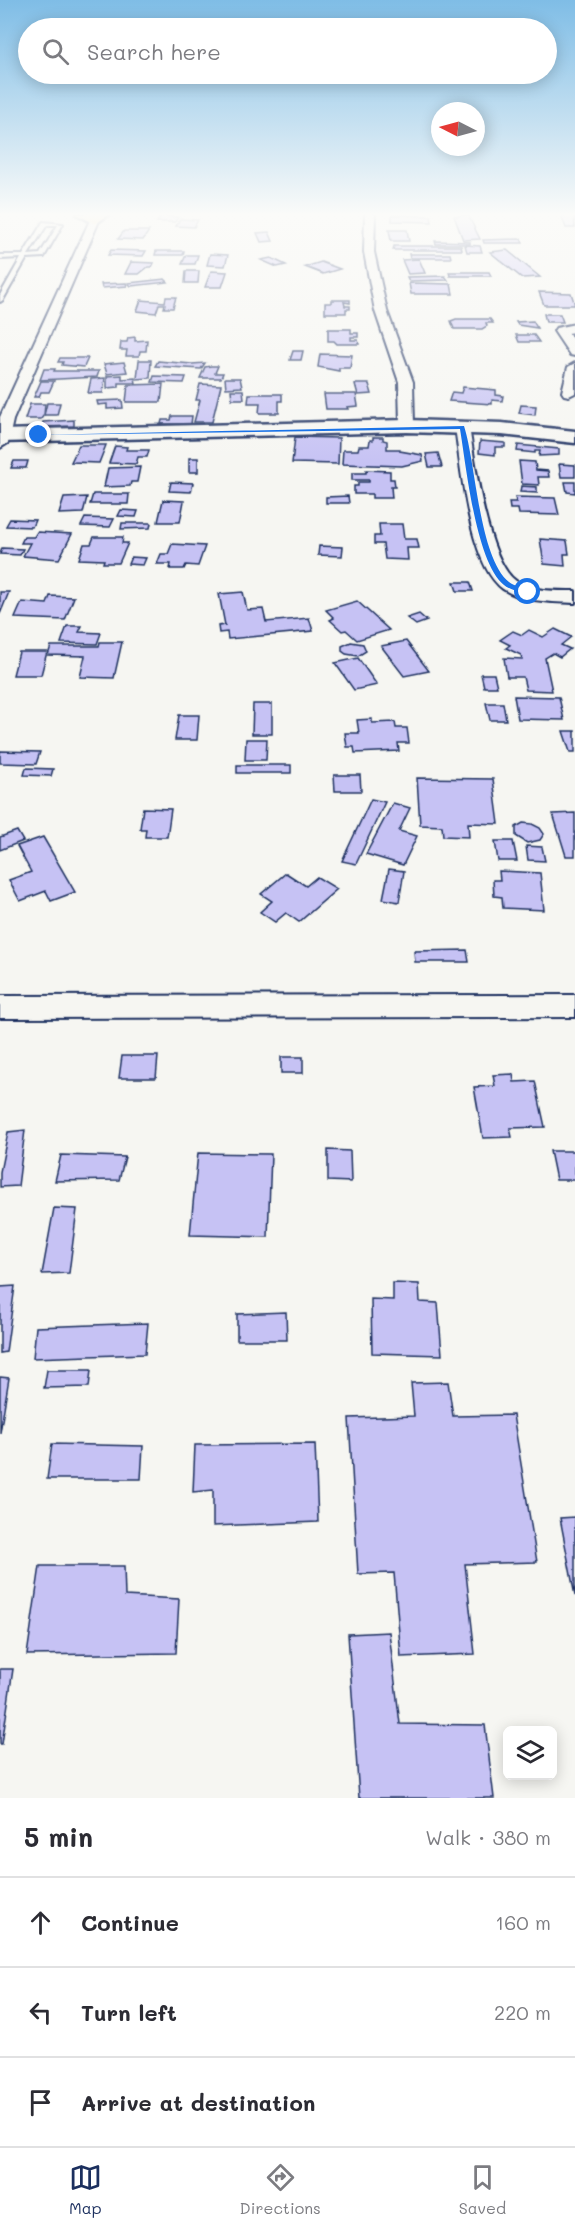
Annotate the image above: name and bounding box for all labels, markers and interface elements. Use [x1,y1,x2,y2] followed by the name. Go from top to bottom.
[18,18,557,84] search box
[39,35,72,68] icon: search
[87,37,221,66] text: Search here
[431,102,485,156] north arrow
[25,421,51,447] route end
[514,578,540,604] route start
[503,1726,557,1780] map controls
[503,1726,557,1780] button: layers
[24,1820,93,1854] text: 5 min
[425,1824,551,1850] text: Walk · 380 m
[24,1906,57,1939] icon: ahead
[81,1908,179,1937] text: Continue
[495,1909,551,1935] text: 160 m
[24,1996,57,2029] icon: left
[81,1998,177,2027] text: Turn left
[494,1999,551,2025] text: 220 m
[24,2086,57,2119] icon: arrive
[81,2088,316,2117] text: Arrive at destination
[69,2161,102,2218] tab: Map
[240,2161,321,2218] tab: Directions
[459,2161,506,2218] tab: Saved

